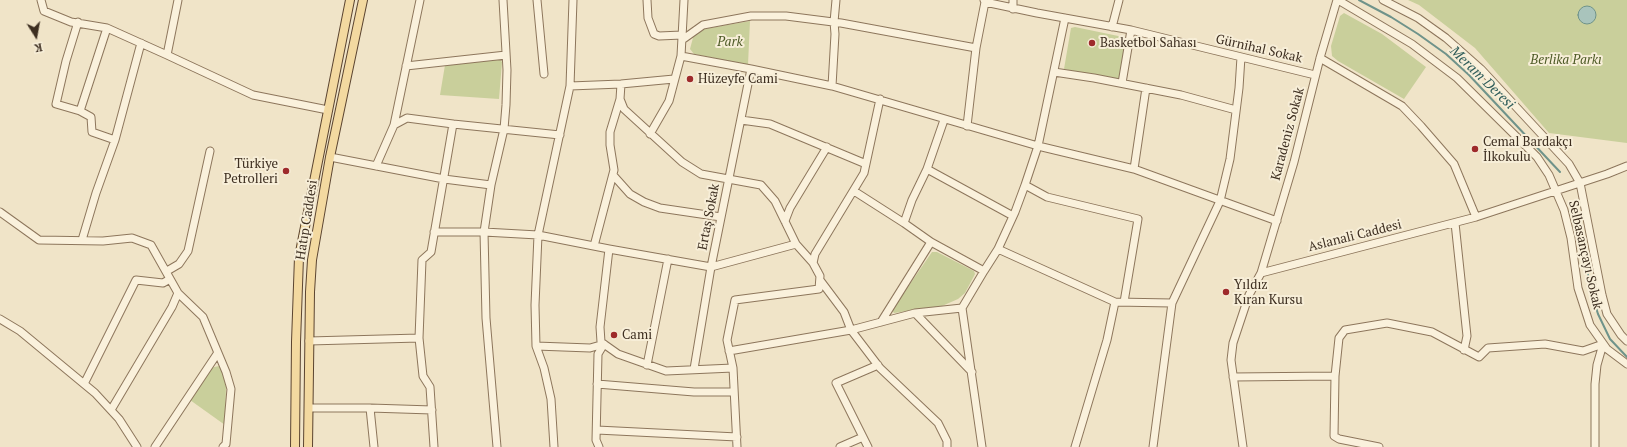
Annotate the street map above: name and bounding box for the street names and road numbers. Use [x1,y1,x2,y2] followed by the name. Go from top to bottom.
[1214,31,1304,67] street label: Gürnihal Sokak
[1268,86,1308,182] street label: Karadeniz Sokak
[293,179,321,261] street label: Hatıp Caddesi
[695,183,723,251] street label: Ertaş Sokak
[1565,199,1605,311] street label: Selbasançayı Sokak
[1307,217,1403,255] street label: Aslanali Caddesi

